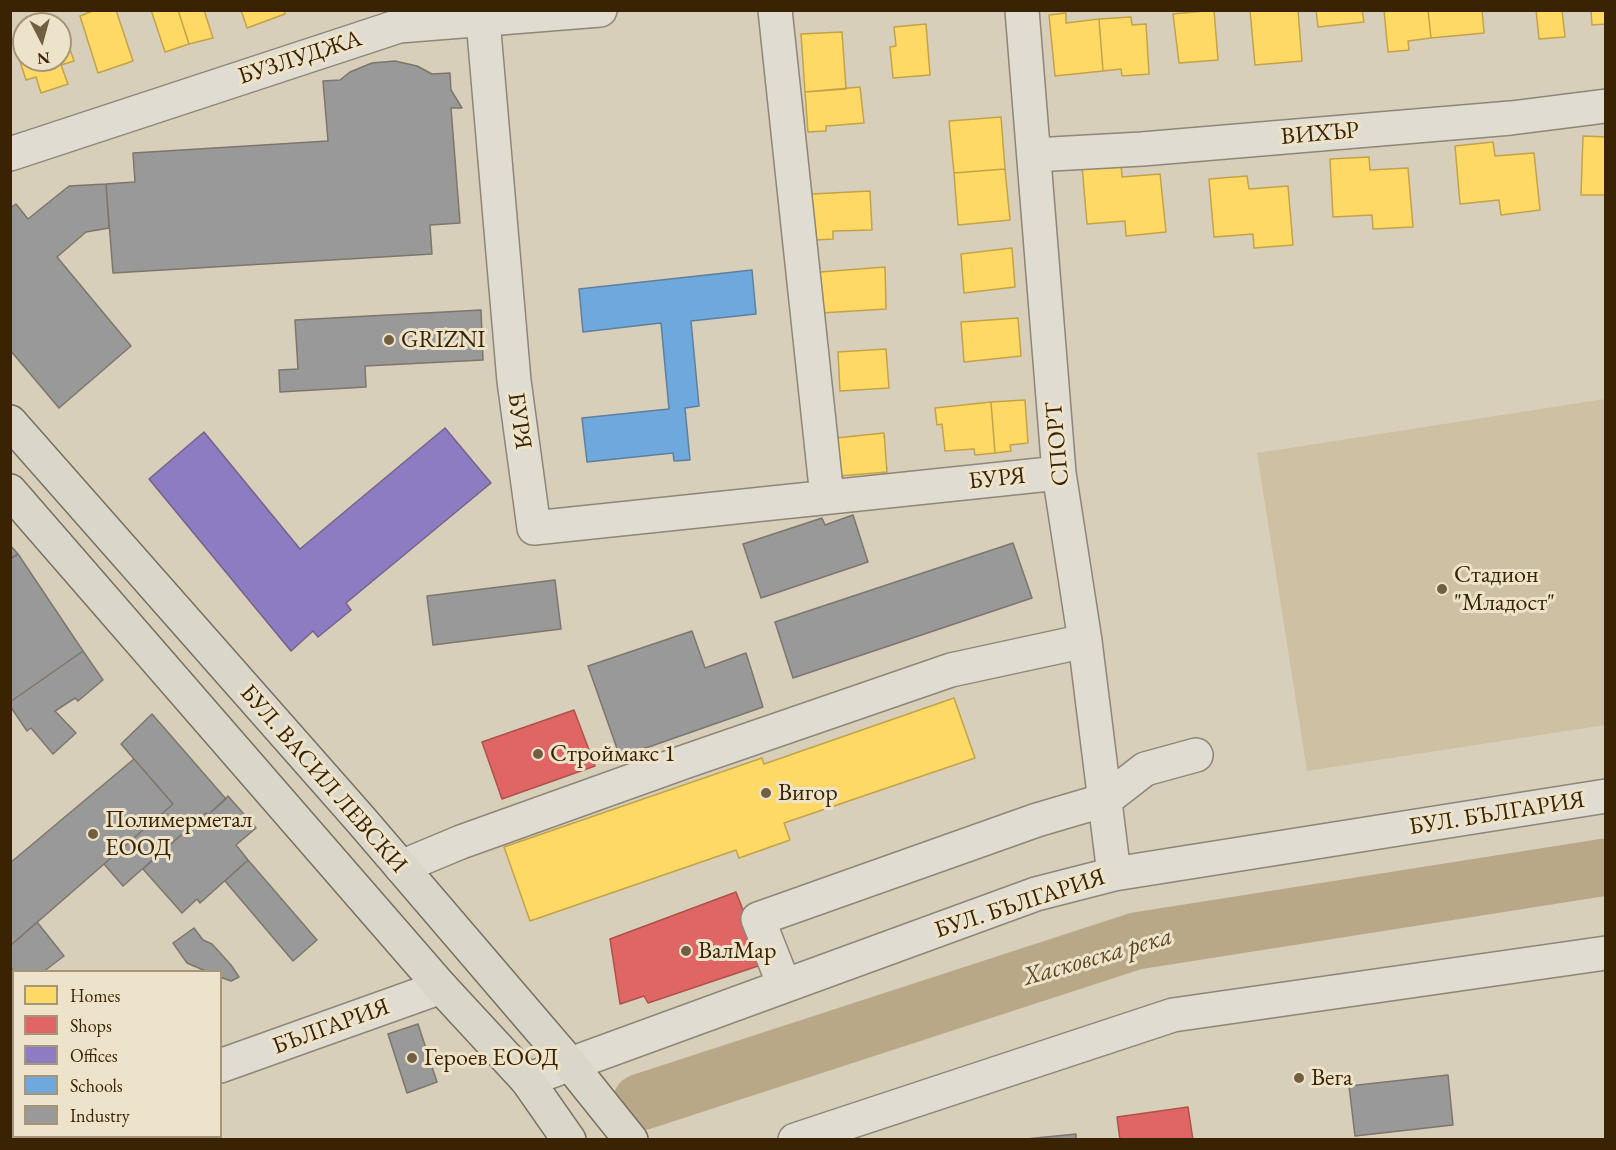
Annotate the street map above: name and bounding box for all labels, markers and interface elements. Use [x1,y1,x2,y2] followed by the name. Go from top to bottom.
[12,12,72,72] north arrow
[234,24,366,92] street label: БУЗЛУДЖА
[36,47,51,70] text: N
[1280,116,1360,152] street label: ВИХЪР
[401,326,485,354] place label: GRIZNI
[382,333,396,347] marker: GRIZNI
[501,391,537,451] street label: БУРЯ
[1040,401,1076,487] street label: СПОРТ
[967,462,1027,496] street label: БУРЯ
[1454,561,1555,617] place label: Стадион "Младост"
[1435,582,1449,596] marker: Стадион "Младост"
[233,679,413,879] street label: БУЛ. ВАСИЛ ЛЕВСКИ
[550,740,676,768] place label: Строймакс 1
[531,747,545,761] marker: Строймакс 1
[778,779,838,807] place label: Вигор
[759,786,773,800] marker: Вигор
[1407,786,1587,842] street label: БУЛ. БЪЛГАРИЯ
[105,806,252,862] place label: Полимерметал ЕООД
[86,827,100,841] marker: Полимерметал ЕООД
[931,863,1109,945] street label: БУЛ. БЪЛГАРИЯ
[1020,921,1176,993] water label: Хасковска река
[698,937,776,965] place label: ВалМар
[679,944,693,958] marker: ВалМар
[12,970,222,1138] legend
[70,984,120,1007] text: Homes
[269,993,393,1061] street label: БЪЛГАРИЯ
[70,1014,112,1037] text: Shops
[70,1044,118,1067] text: Offices
[424,1044,559,1072] place label: Героев ЕООД
[405,1051,419,1065] marker: Героев ЕООД
[1311,1064,1353,1092] place label: Вега
[1292,1071,1306,1085] marker: Вега
[70,1074,123,1097] text: Schools
[70,1104,130,1127] text: Industry

